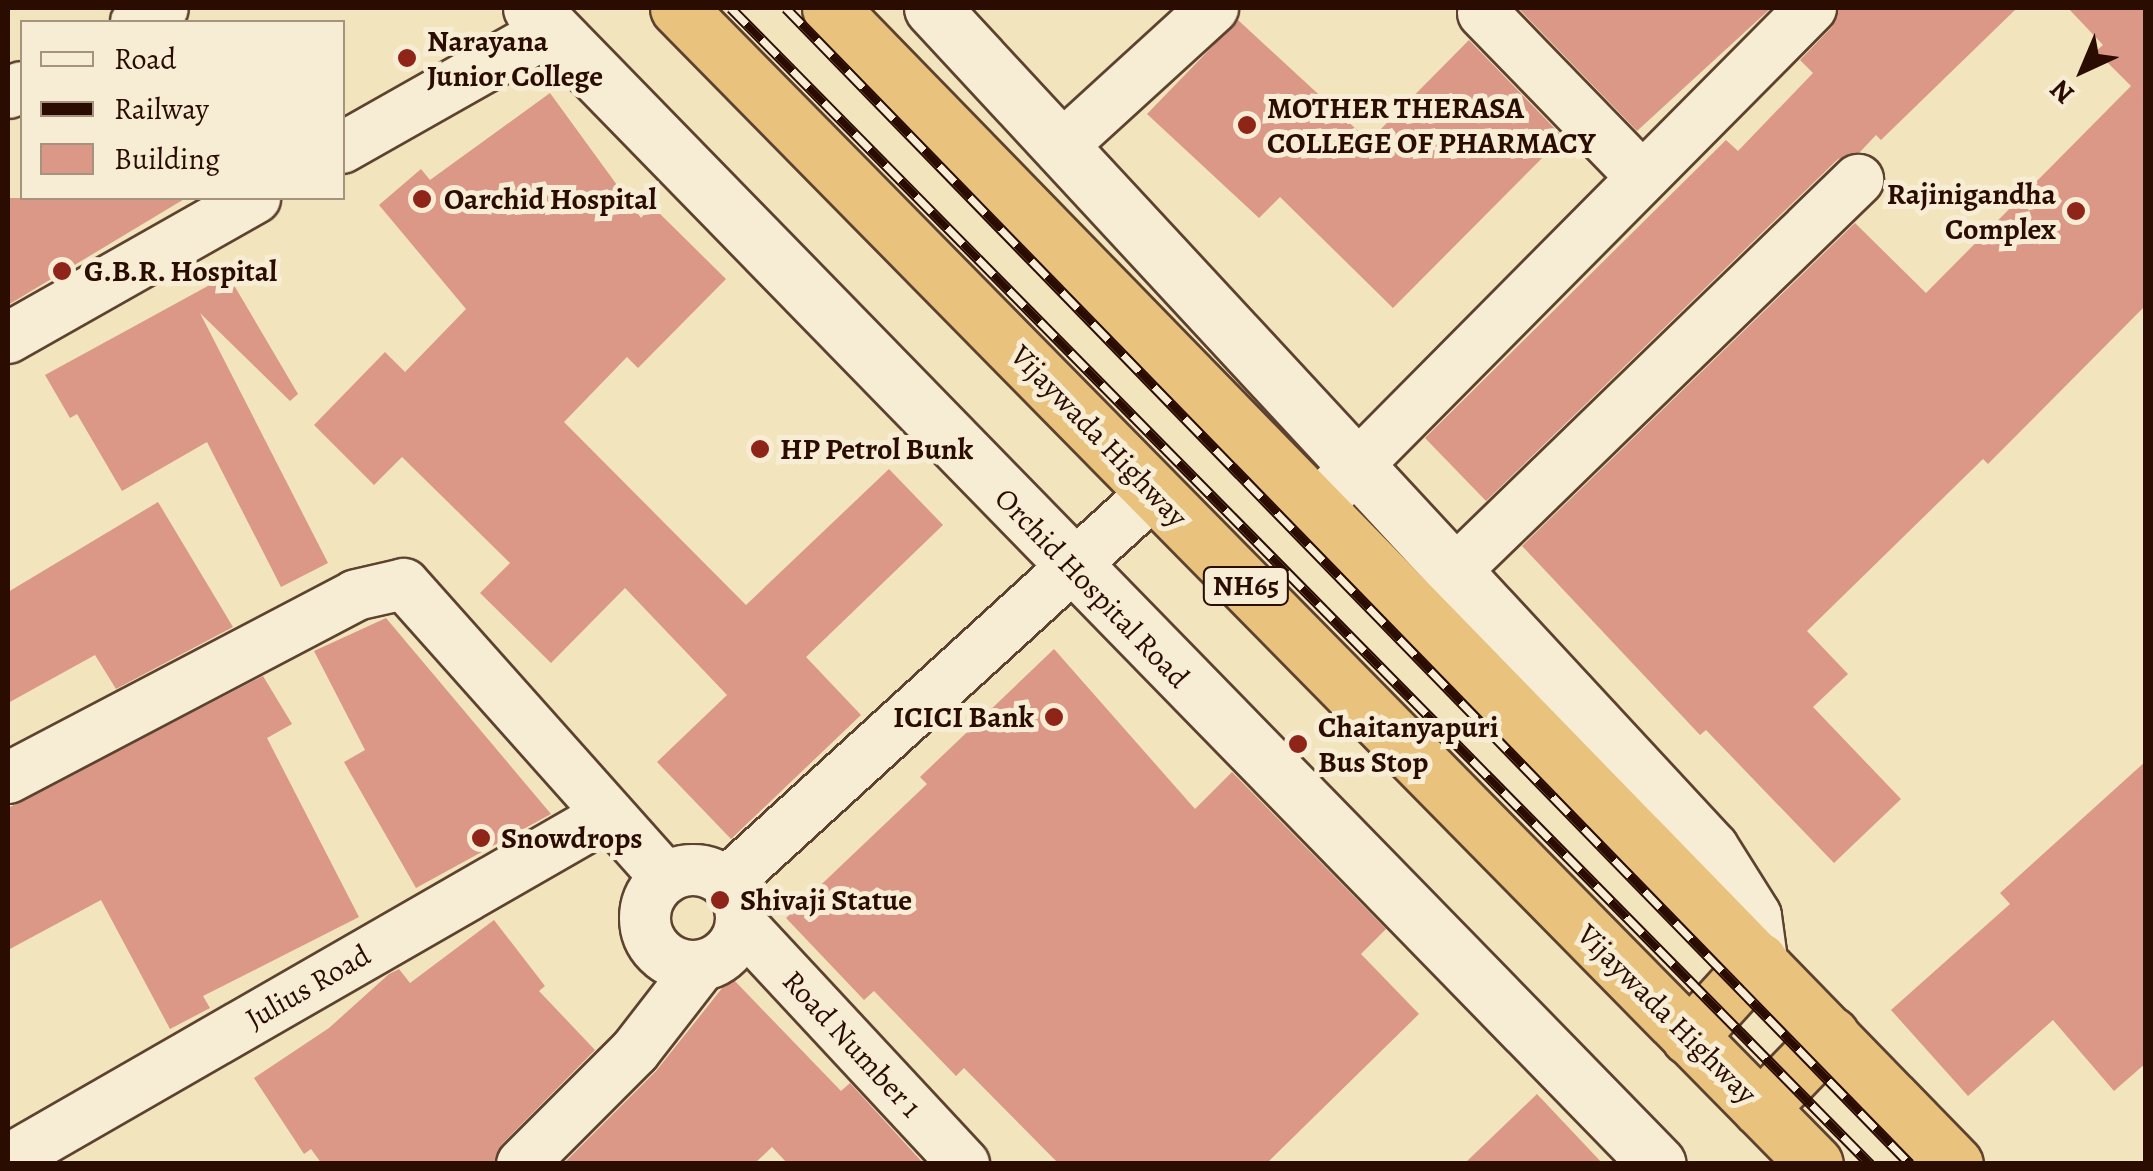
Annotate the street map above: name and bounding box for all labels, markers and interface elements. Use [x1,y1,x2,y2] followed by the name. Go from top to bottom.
[20,20,345,200] legend
[2033,20,2133,120] north arrow
[427,23,603,94] place label: Narayana Junior College
[114,39,176,79] text: Road
[396,47,418,69] marker: Narayana Junior College
[2042,71,2083,112] text: N
[114,89,209,129] text: Railway
[1267,90,1595,160] place label: MOTHER THERASA COLLEGE OF PHARMACY
[1236,114,1258,136] marker: MOTHER THERASA COLLEGE OF PHARMACY
[114,139,220,179] text: Building
[1887,176,2056,246] place label: Rajinigandha Complex
[444,181,657,217] place label: Oarchid Hospital
[409,186,435,212] marker: Oarchid Hospital
[2065,200,2087,222] marker: Rajinigandha Complex
[84,253,278,289] place label: G.B.R. Hospital
[49,258,75,284] marker: G.B.R. Hospital
[1003,337,1195,535] street label: Vijaywada Highway
[780,431,973,467] place label: HP Petrol Bunk
[749,438,771,460] marker: HP Petrol Bunk
[987,481,1197,695] street label: Orchid Hospital Road
[1201,563,1291,609] road number: NH65
[893,699,1034,735] place label: ICICI Bank
[1043,706,1065,728] marker: ICICI Bank
[1318,709,1499,780] place label: Chaitanyapuri Bus Stop
[1287,733,1309,755] marker: Chaitanyapuri Bus Stop
[501,820,642,856] place label: Snowdrops
[470,827,492,849] marker: Snowdrops
[740,882,912,918] place label: Shivaji Statue
[709,889,731,911] marker: Shivaji Statue
[1570,917,1764,1111] street label: Vijaywada Highway
[239,937,377,1037] street label: Julius Road
[775,963,929,1125] street label: Road Number 1

